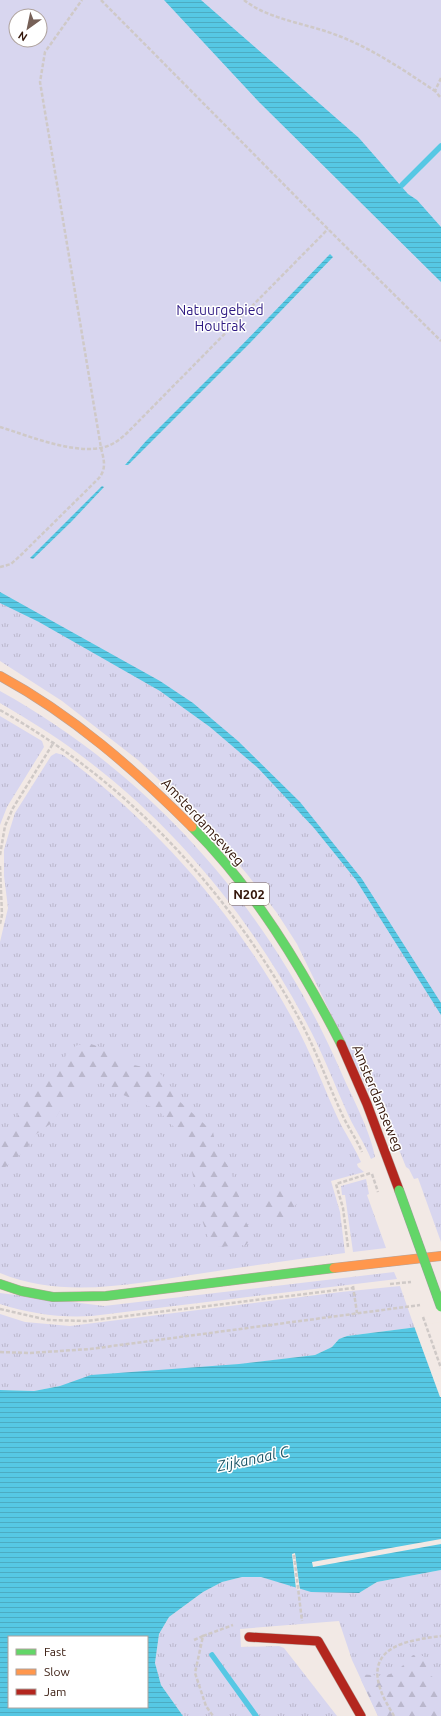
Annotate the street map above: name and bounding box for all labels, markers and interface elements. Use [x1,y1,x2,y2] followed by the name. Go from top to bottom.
[8,8,48,48] north arrow
[16,29,29,44] text: N
[176,302,264,334] park label: Natuurgebied Houtrak
[158,775,248,869] street label: Amsterdamseweg
[229,883,269,905] road number: N202
[349,1042,407,1154] street label: Amsterdamseweg
[214,1442,291,1475] water label: Zijkanaal C
[8,1636,148,1708] legend
[44,1645,66,1658] text: Fast
[44,1665,70,1678] text: Slow
[44,1685,66,1698] text: Jam

